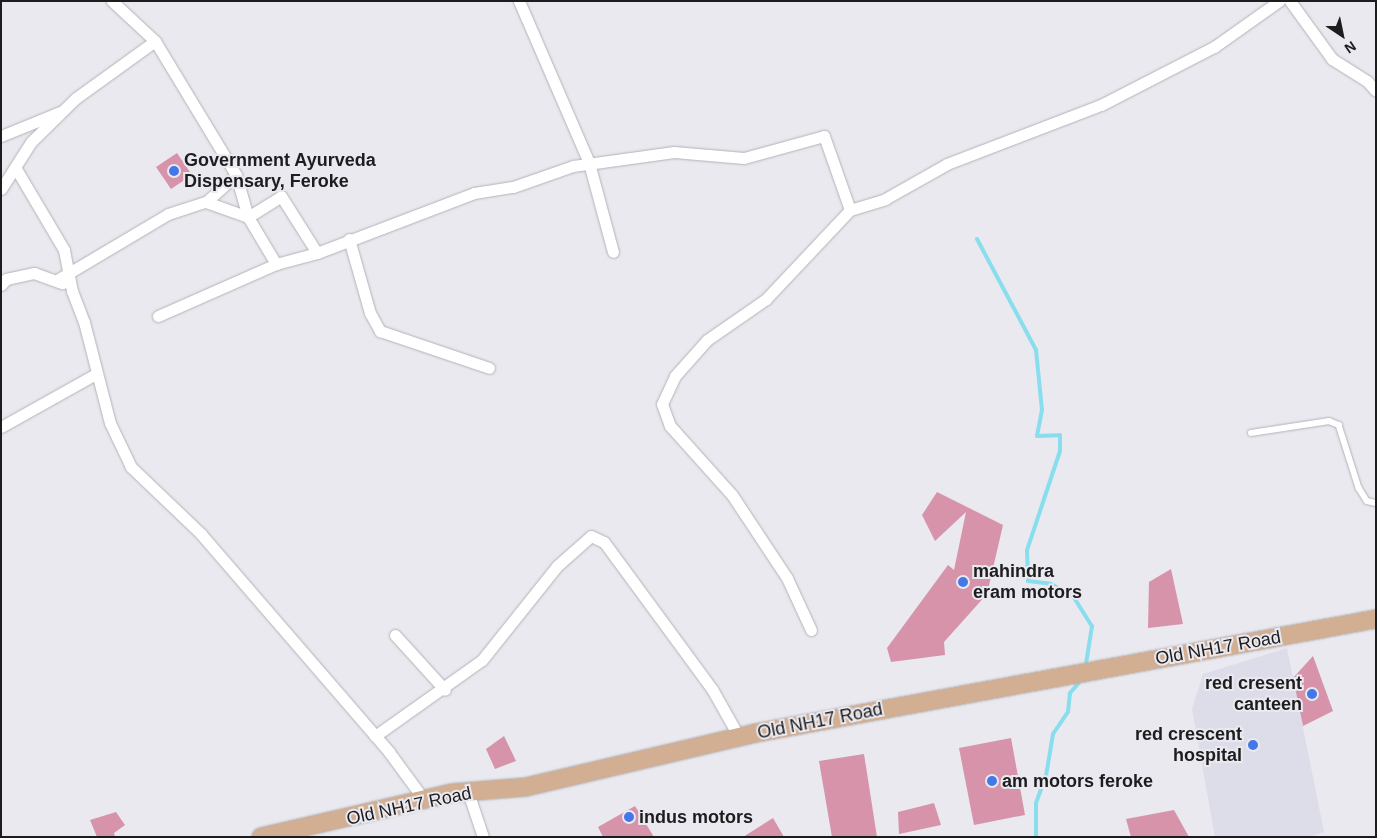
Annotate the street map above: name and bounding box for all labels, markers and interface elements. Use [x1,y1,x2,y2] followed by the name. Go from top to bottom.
[1317,10,1367,60] north arrow
[1342,38,1359,57] text: N
[184,150,376,192] place label: Government Ayurveda Dispensary, Feroke
[168,165,180,177] marker: Government Ayurveda Dispensary, Feroke
[973,561,1082,604] place label: mahindra eram motors
[957,576,969,588] marker: mahindra eram motors
[1154,626,1282,670] street label: Old NH17 Road
[1205,673,1302,716] place label: red cresent canteen
[1306,688,1318,700] marker: red cresent canteen
[756,698,884,744] street label: Old NH17 Road
[1135,724,1242,766] place label: red crescent hospital
[1246,738,1260,752] marker: red crescent hospital
[1002,770,1153,792] place label: am motors feroke
[986,775,998,787] marker: am motors feroke
[345,782,473,830] street label: Old NH17 Road
[639,806,753,828] place label: indus motors
[623,811,635,823] marker: indus motors

